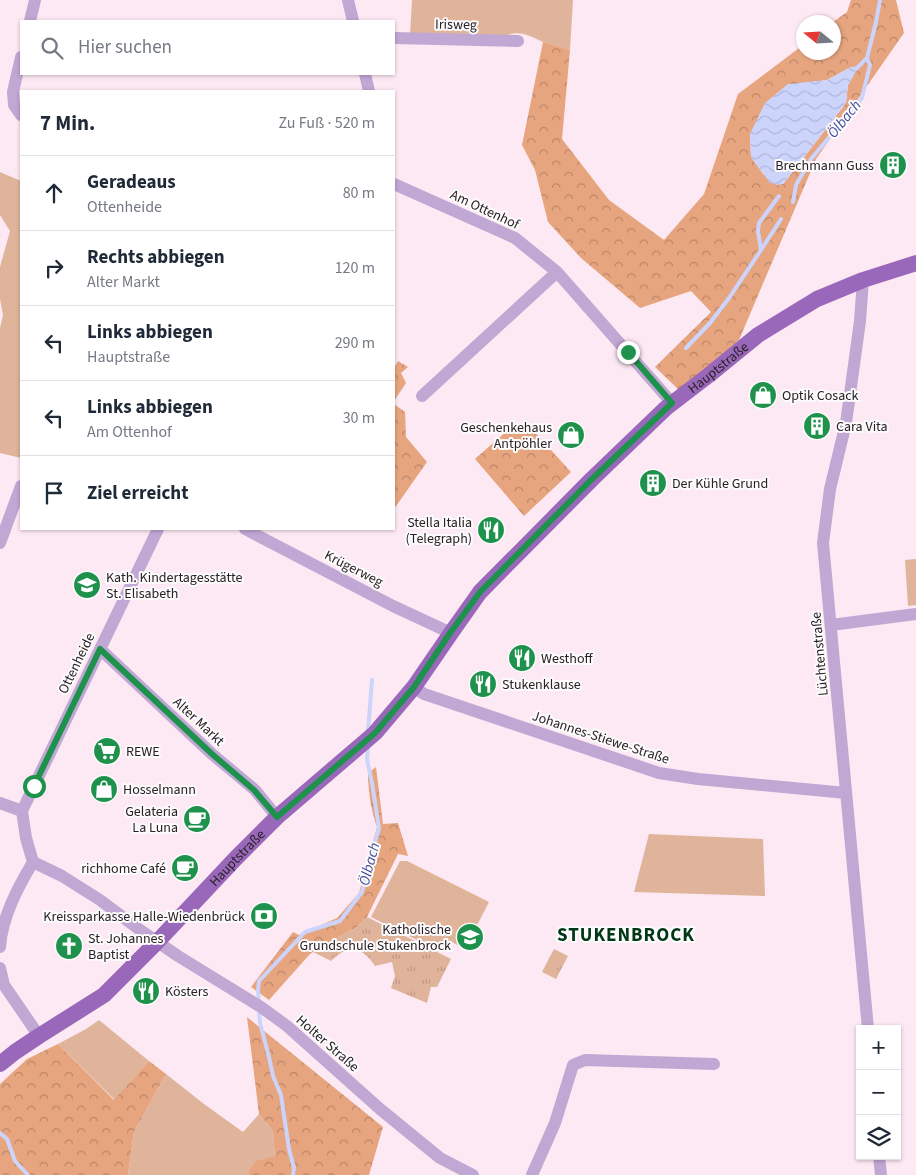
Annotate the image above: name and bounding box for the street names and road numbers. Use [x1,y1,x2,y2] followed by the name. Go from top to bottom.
[435,15,477,35] street label: Irisweg
[447,185,523,235] street label: Am Ottenhof
[684,337,753,399] street label: Hauptstraße
[321,546,386,592] street label: Krügerweg
[806,611,834,697] street label: Lüchtenstraße
[54,630,100,697] street label: Ottenheide
[168,693,229,751] street label: Alter Markt
[529,706,672,770] street label: Johannes-Stiewe-Straße
[205,825,270,891] street label: Hauptstraße
[291,1011,363,1077] street label: Holter Straße

